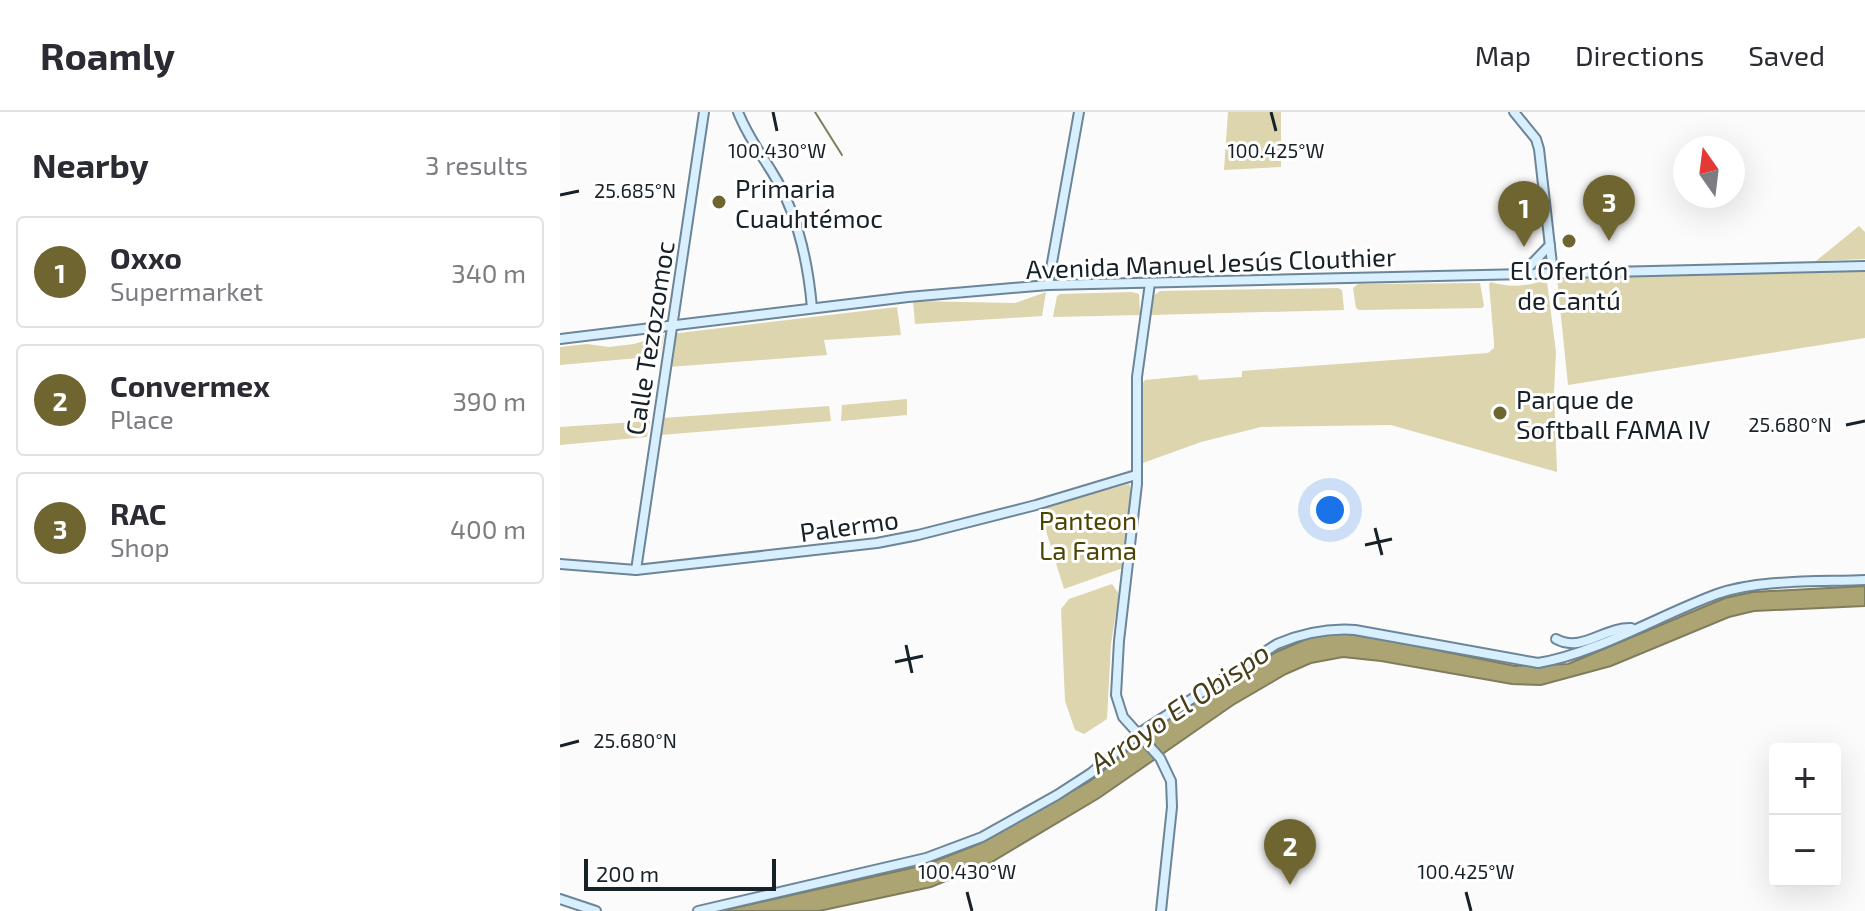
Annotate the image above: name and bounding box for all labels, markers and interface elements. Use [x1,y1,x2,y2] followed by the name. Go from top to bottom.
[40,32,175,78] text: Roamly
[1475,38,1531,72] text: Map
[1575,38,1704,72] text: Directions
[1748,38,1825,72] text: Saved
[1673,136,1745,208] north arrow
[728,138,826,162] text: 100.430°W
[1228,138,1325,162] text: 100.425°W
[32,144,149,185] text: Nearby
[425,149,528,180] text: 3 results
[735,172,883,233] place label: Primaria Cuauhtémoc
[1583,175,1635,241] pin: 3
[594,178,676,202] text: 25.685°N
[1498,181,1550,247] pin: 1
[710,193,728,211] marker: Primaria Cuauhtémoc
[1560,232,1578,250] marker: El Ofertón de Cantú
[110,239,182,275] text: Oxxo
[618,239,680,437] street label: Calle Tezozomoc
[1025,240,1397,284] street label: Avenida Manuel Jesús Clouthier
[1510,254,1628,315] place label: El Ofertón de Cantú
[54,257,66,288] text: 1
[451,257,526,288] text: 340 m
[110,275,263,306] text: Supermarket
[110,367,270,403] text: Convermex
[1516,383,1711,444] place label: Parque de Softball FAMA IV
[52,385,68,416] text: 2
[452,385,526,416] text: 390 m
[110,403,174,434] text: Place
[1491,404,1509,422] marker: Parque de Softball FAMA IV
[1748,412,1832,436] text: 25.680°N
[1310,490,1350,530] your location
[110,495,166,531] text: RAC
[798,503,900,547] street label: Palermo
[1039,504,1137,565] park label: Panteon La Fama
[53,513,67,544] text: 3
[450,513,526,544] text: 400 m
[110,531,170,562] text: Shop
[1082,634,1275,780] water label: Arroyo El Obispo
[593,728,677,752] text: 25.680°N
[1769,743,1841,887] map controls
[1769,743,1841,815] button: +
[1769,815,1841,887] button: −
[1264,819,1316,885] pin: 2
[584,855,776,891] scale bar
[918,859,1016,883] text: 100.430°W
[1418,859,1515,883] text: 100.425°W
[596,860,659,886] text: 200 m

